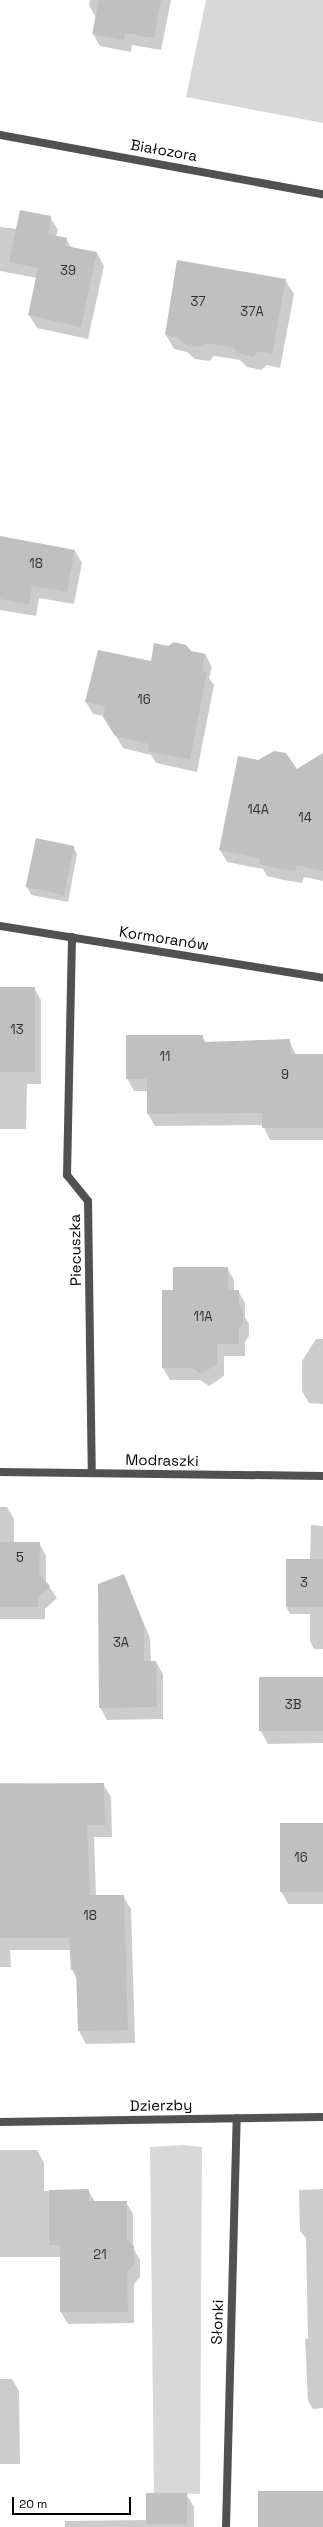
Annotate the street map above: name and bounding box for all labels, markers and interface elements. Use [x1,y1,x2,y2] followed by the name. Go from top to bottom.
[129,135,199,165] street label: Białozora
[60,263,76,279] house number: 39
[190,294,206,310] house number: 37
[240,304,264,320] house number: 37A
[29,556,43,572] house number: 18
[137,692,151,708] house number: 16
[247,802,269,818] house number: 14A
[298,810,312,826] house number: 14
[118,922,210,954] street label: Kormoranów
[10,1022,24,1038] house number: 13
[160,1049,170,1065] house number: 11
[281,1067,289,1083] house number: 9
[65,1214,85,1286] street label: Piecuszka
[193,1309,213,1325] house number: 11A
[125,1450,199,1470] street label: Modraszki
[16,1550,24,1566] house number: 5
[300,1575,308,1591] house number: 3
[113,1635,129,1651] house number: 3A
[285,1697,301,1713] house number: 3B
[294,1850,308,1866] house number: 16
[83,1908,97,1924] house number: 18
[130,2095,192,2115] street label: Dzierzby
[93,2247,107,2263] house number: 21
[207,2299,227,2345] street label: Słonki
[14,2489,133,2515] scale bar
[19,2496,47,2512] text: 20 m

